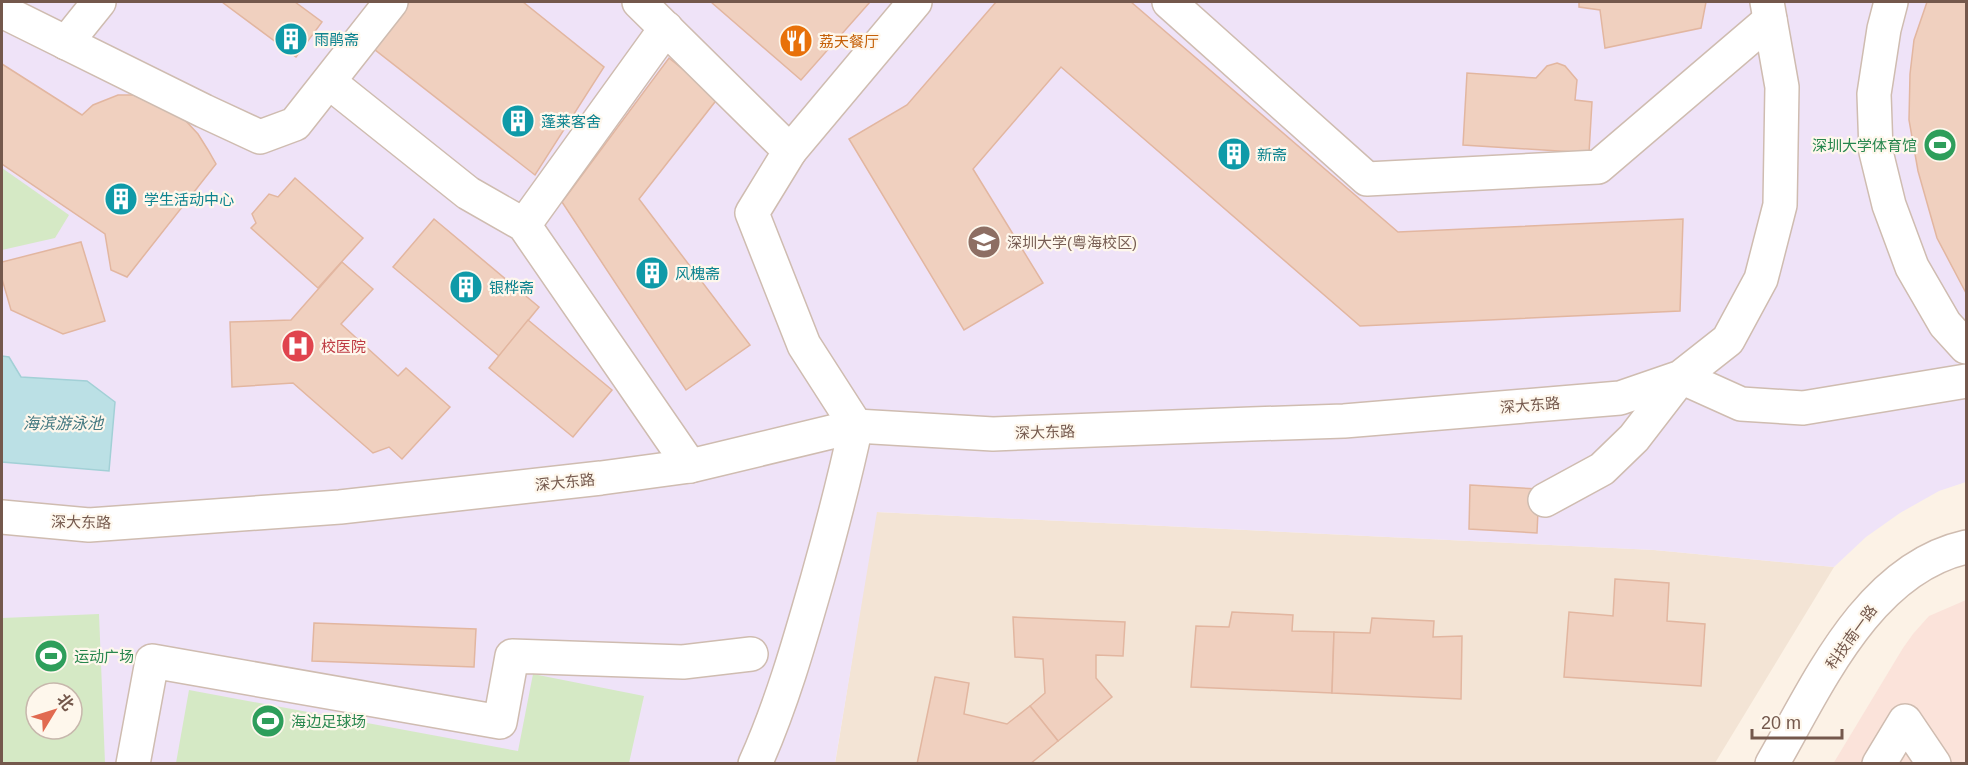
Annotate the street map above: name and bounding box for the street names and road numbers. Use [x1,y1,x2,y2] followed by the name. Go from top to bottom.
[1499,394,1561,416] street label: 深大东路
[1015,422,1075,442] street label: 深大东路
[534,470,596,494] street label: 深大东路
[51,513,111,531] street label: 深大东路
[1822,602,1880,672] street label: 科技南一路

